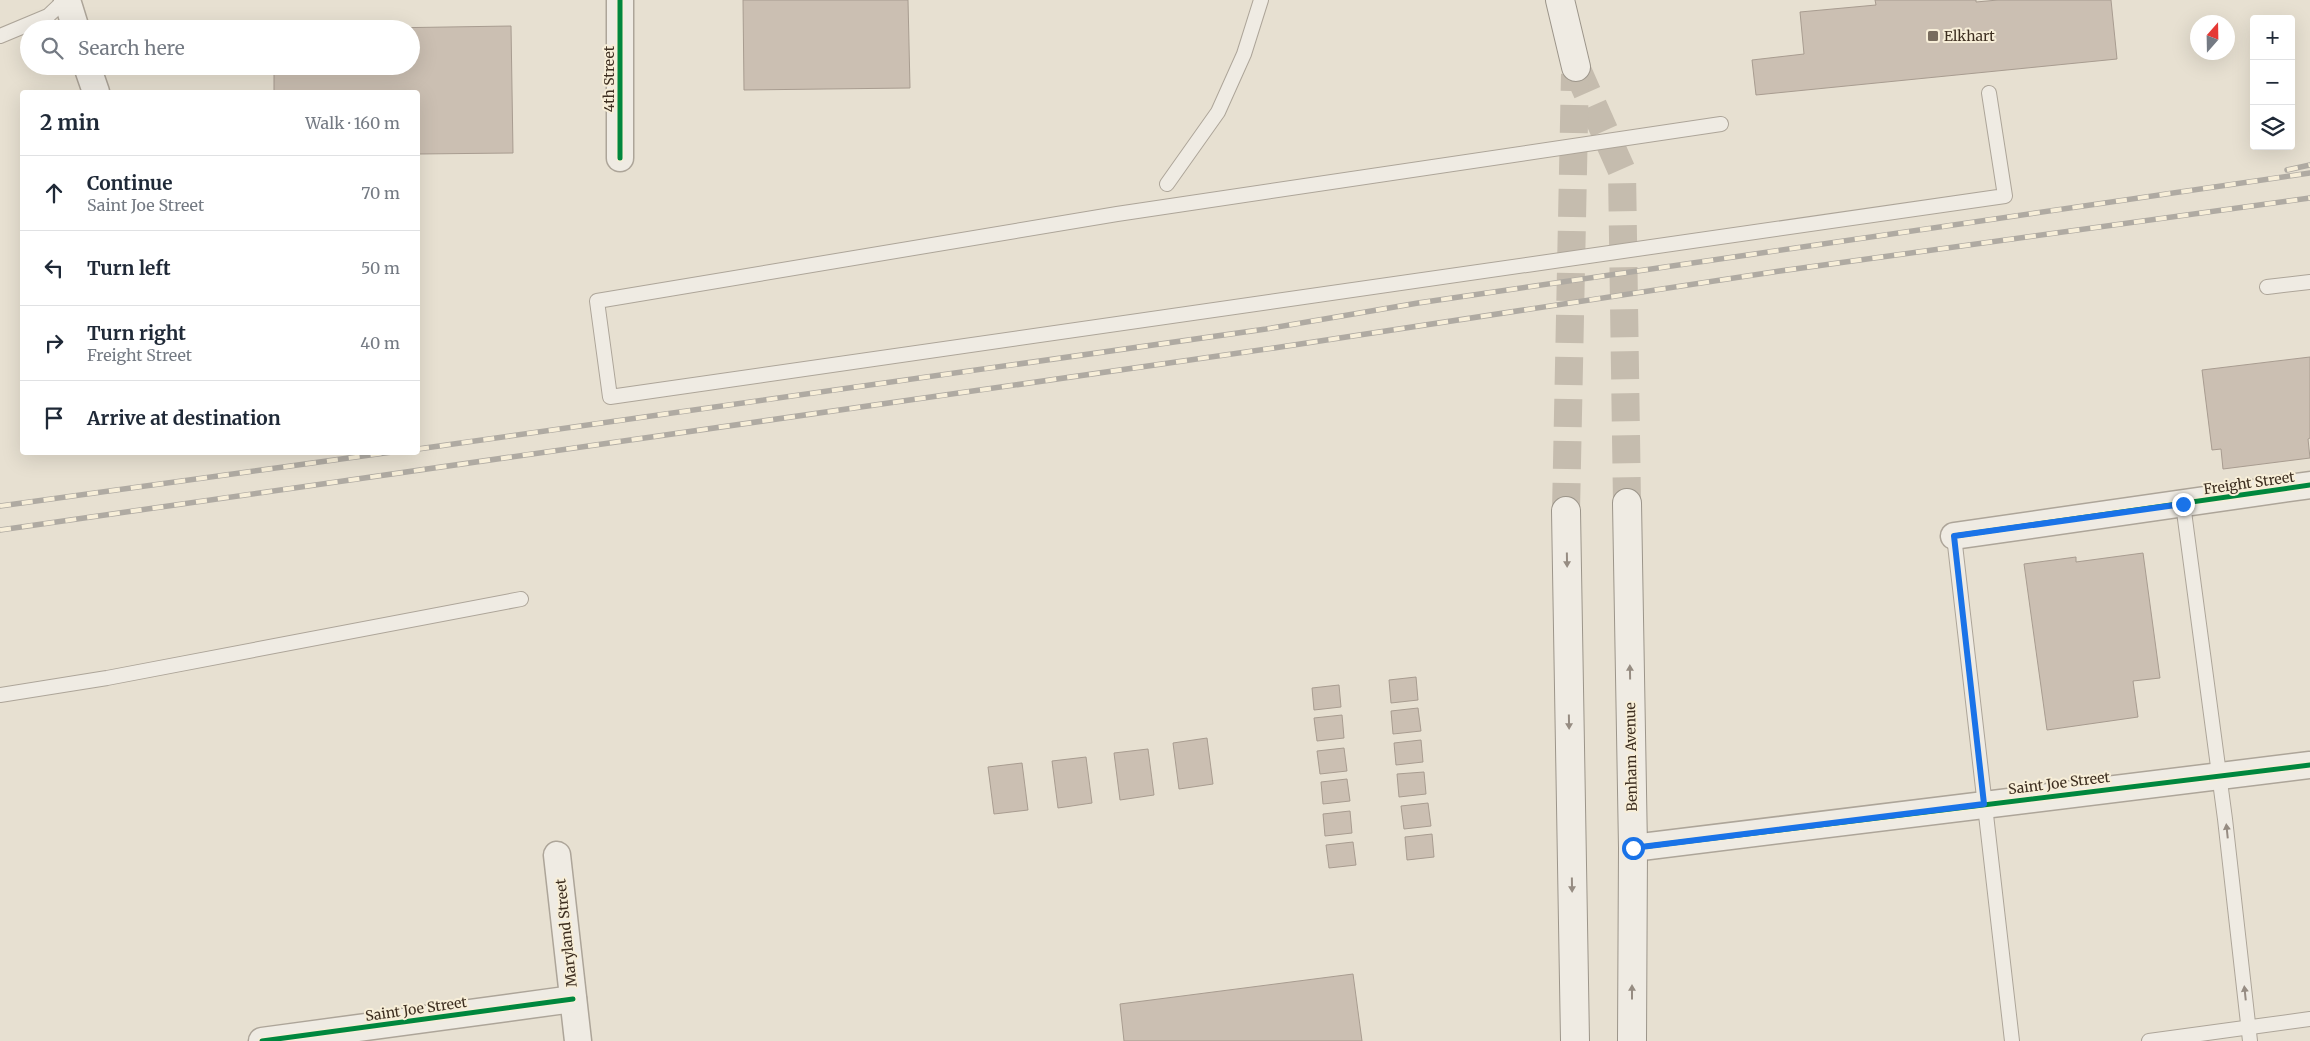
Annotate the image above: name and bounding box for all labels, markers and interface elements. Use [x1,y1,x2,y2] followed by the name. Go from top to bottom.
[2190,15,2235,60] north arrow
[2250,15,2295,150] map controls
[2250,15,2295,60] button: +
[20,20,420,75] search box
[1944,27,1995,45] place label: Elkhart
[1926,29,1940,43] marker: Elkhart
[38,34,66,62] icon: search
[78,36,185,60] text: Search here
[600,45,618,112] street label: 4th Street
[2250,60,2295,105] button: −
[2250,105,2295,150] button: layers
[40,109,100,136] text: 2 min
[305,113,400,133] text: Walk · 160 m
[87,171,173,195] text: Continue
[40,179,68,207] icon: ahead
[361,183,400,203] text: 70 m
[87,195,204,215] text: Saint Joe Street
[40,254,68,282] icon: left
[87,256,171,280] text: Turn left
[361,258,400,278] text: 50 m
[87,321,186,345] text: Turn right
[40,329,68,357] icon: right
[360,333,400,353] text: 40 m
[87,345,192,365] text: Freight Street
[40,404,68,432] icon: arrive
[87,406,281,430] text: Arrive at destination
[2202,468,2296,498] street label: Freight Street
[2172,493,2195,516] route end
[1563,552,1571,568] one-way arrow
[1626,664,1634,680] one-way arrow
[1621,702,1641,812] street label: Benham Avenue
[1565,714,1573,730] one-way arrow
[2007,768,2111,798] street label: Saint Joe Street
[2223,823,2231,839] one-way arrow
[1622,837,1645,860] route start
[551,877,581,988] street label: Maryland Street
[1568,877,1576,893] one-way arrow
[1628,984,1636,1000] one-way arrow
[2241,984,2249,1000] one-way arrow
[364,993,469,1025] street label: Saint Joe Street

